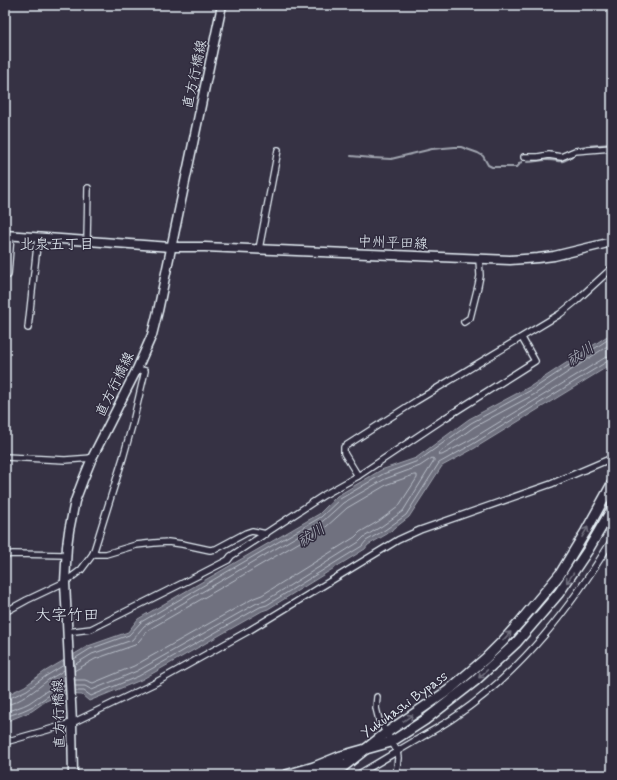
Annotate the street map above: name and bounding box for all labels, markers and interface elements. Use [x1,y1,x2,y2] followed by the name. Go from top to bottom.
[179,38,211,110] street label: 直方行橋線
[358,233,428,253] street label: 中州平田線
[19,235,95,255] district label: 北泉五丁目
[563,338,599,371] water label: 祓川
[91,349,138,420] street label: 直方行橋線
[294,519,330,552] water label: 祓川
[582,526,590,538] one-way arrow
[566,572,574,583] one-way arrow
[35,605,99,626] district label: 大字竹田
[503,631,512,641] one-way arrow
[358,667,452,742] street label: Yukuhashi Bypass
[478,669,488,679] one-way arrow
[49,679,69,749] street label: 直方行橋線
[402,714,413,722] one-way arrow

